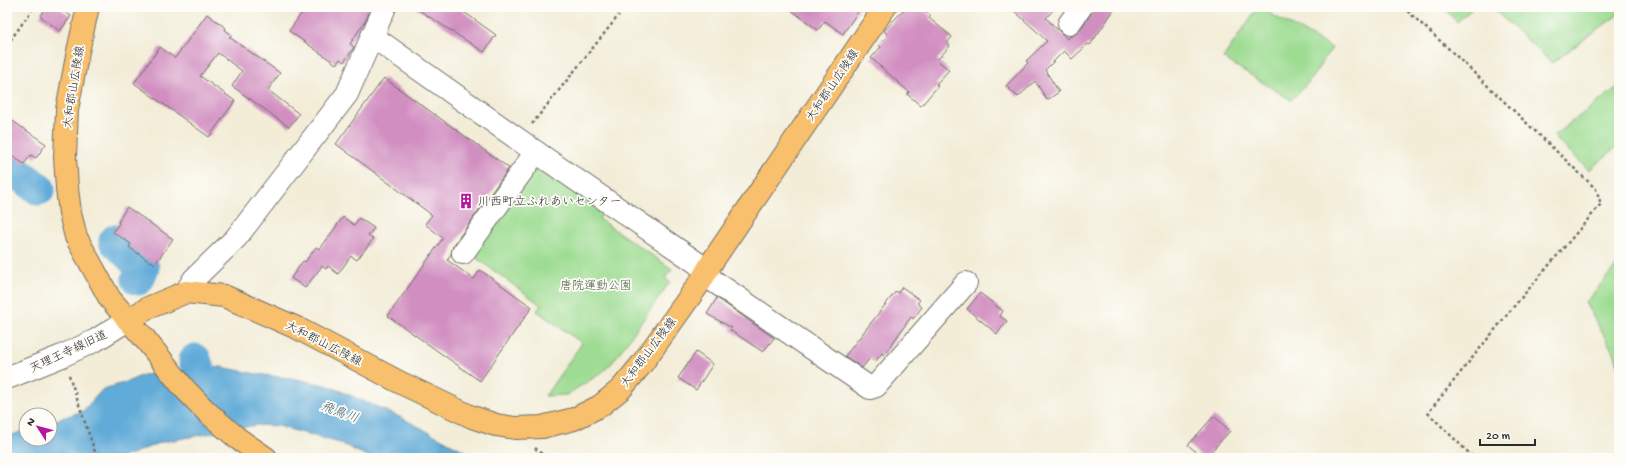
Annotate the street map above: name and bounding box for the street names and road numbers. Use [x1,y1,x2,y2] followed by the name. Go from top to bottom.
[61,45,88,130] street label: 大和郡山広陵線
[804,47,863,125] street label: 大和郡山広陵線
[618,315,680,391] street label: 大和郡山広陵線
[282,319,364,370] street label: 大和郡山広陵線
[27,328,110,377] street label: 天理王寺線旧道

